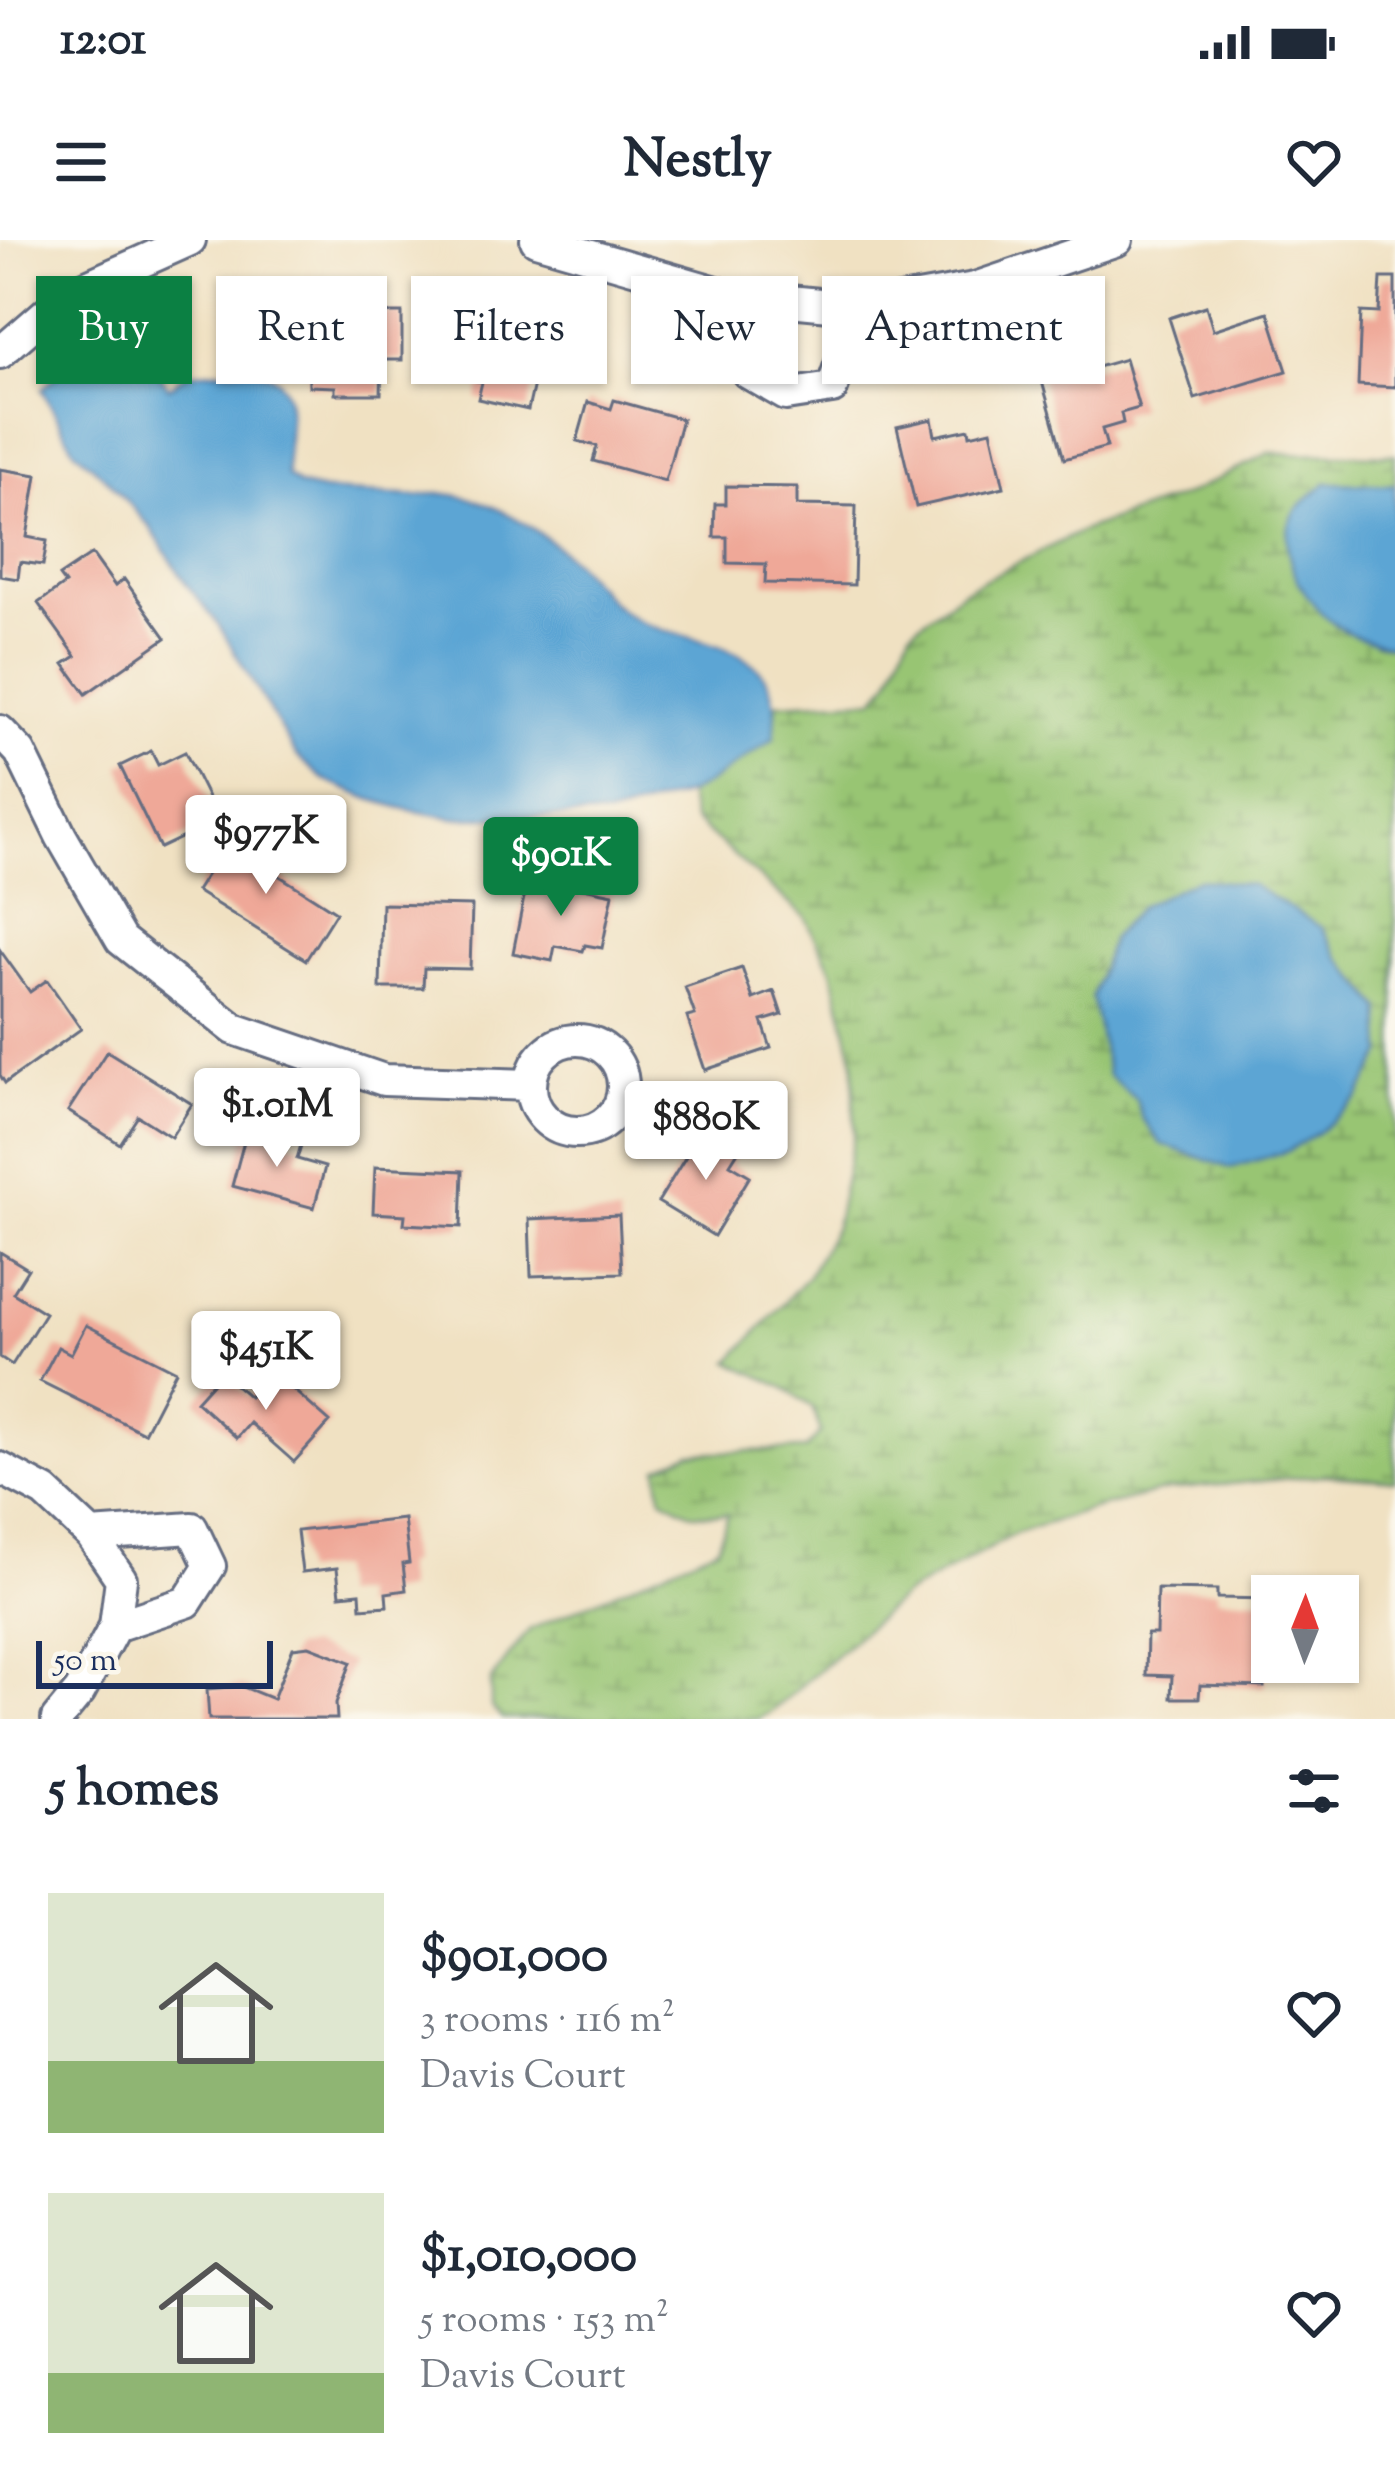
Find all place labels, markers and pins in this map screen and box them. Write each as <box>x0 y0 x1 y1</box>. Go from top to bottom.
pin: $977K <box>182 795 350 897</box>
pin: $901K <box>477 817 645 919</box>
pin: $1.01M <box>179 1068 375 1170</box>
pin: $880K <box>622 1081 790 1183</box>
pin: $451K <box>182 1311 350 1413</box>

